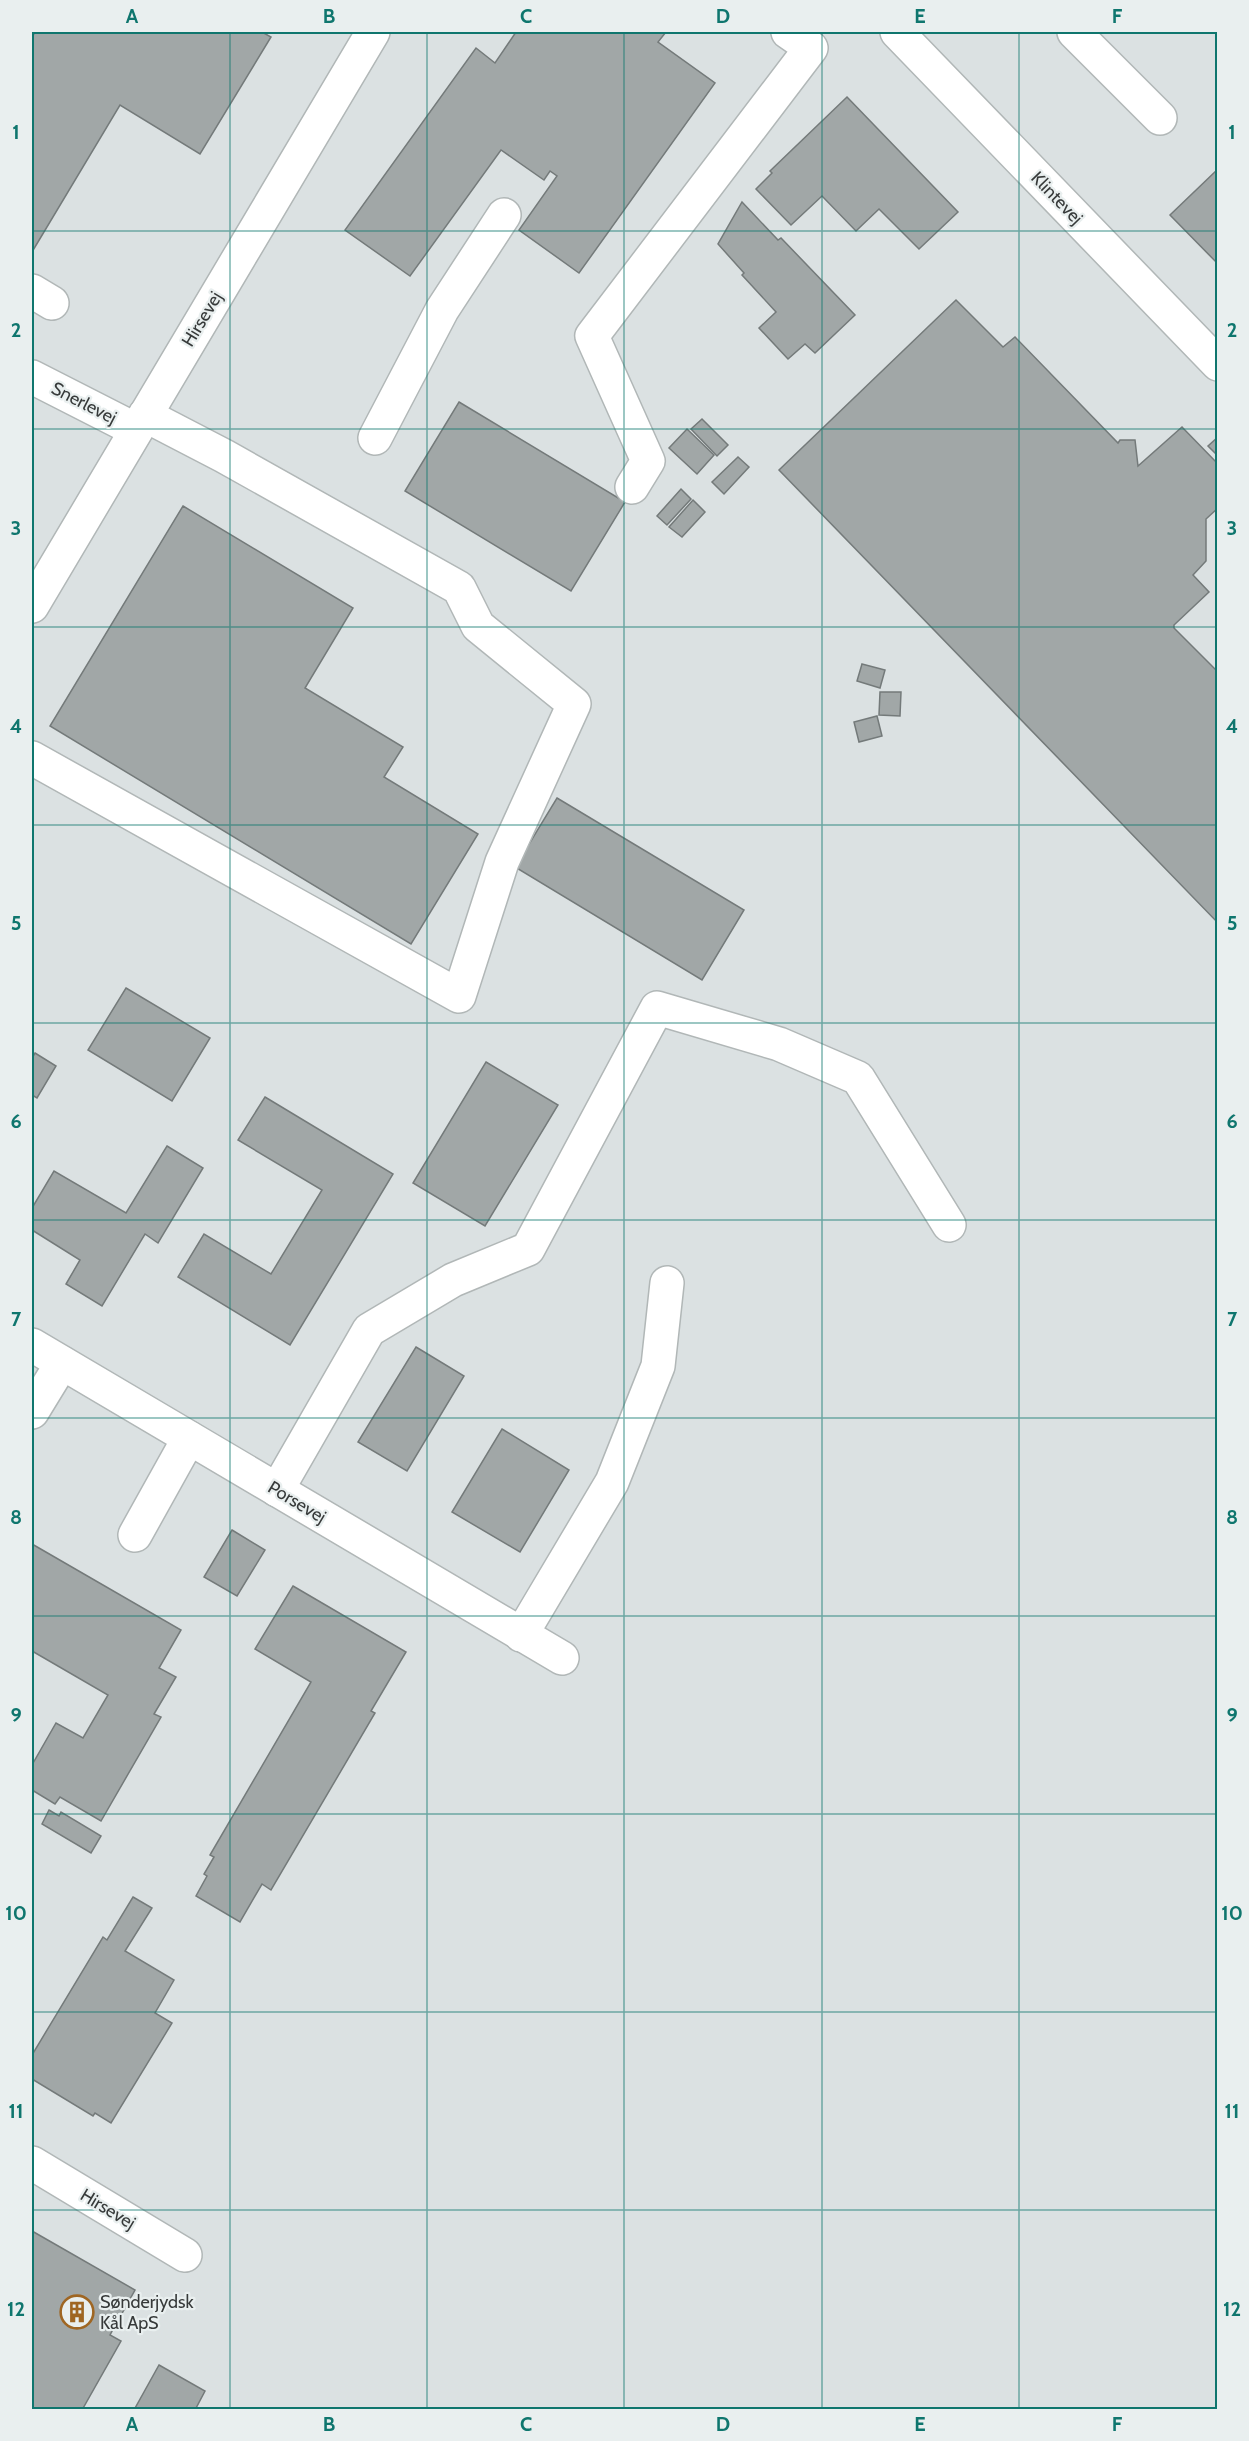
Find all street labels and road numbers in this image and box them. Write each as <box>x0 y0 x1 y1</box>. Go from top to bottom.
street label: Klintevej <box>1026 167 1088 229</box>
street label: Hirsevej <box>177 287 227 351</box>
street label: Snerlevej <box>48 377 120 429</box>
street label: Porsevej <box>264 1476 330 1528</box>
street label: Hirsevej <box>76 2184 140 2234</box>

